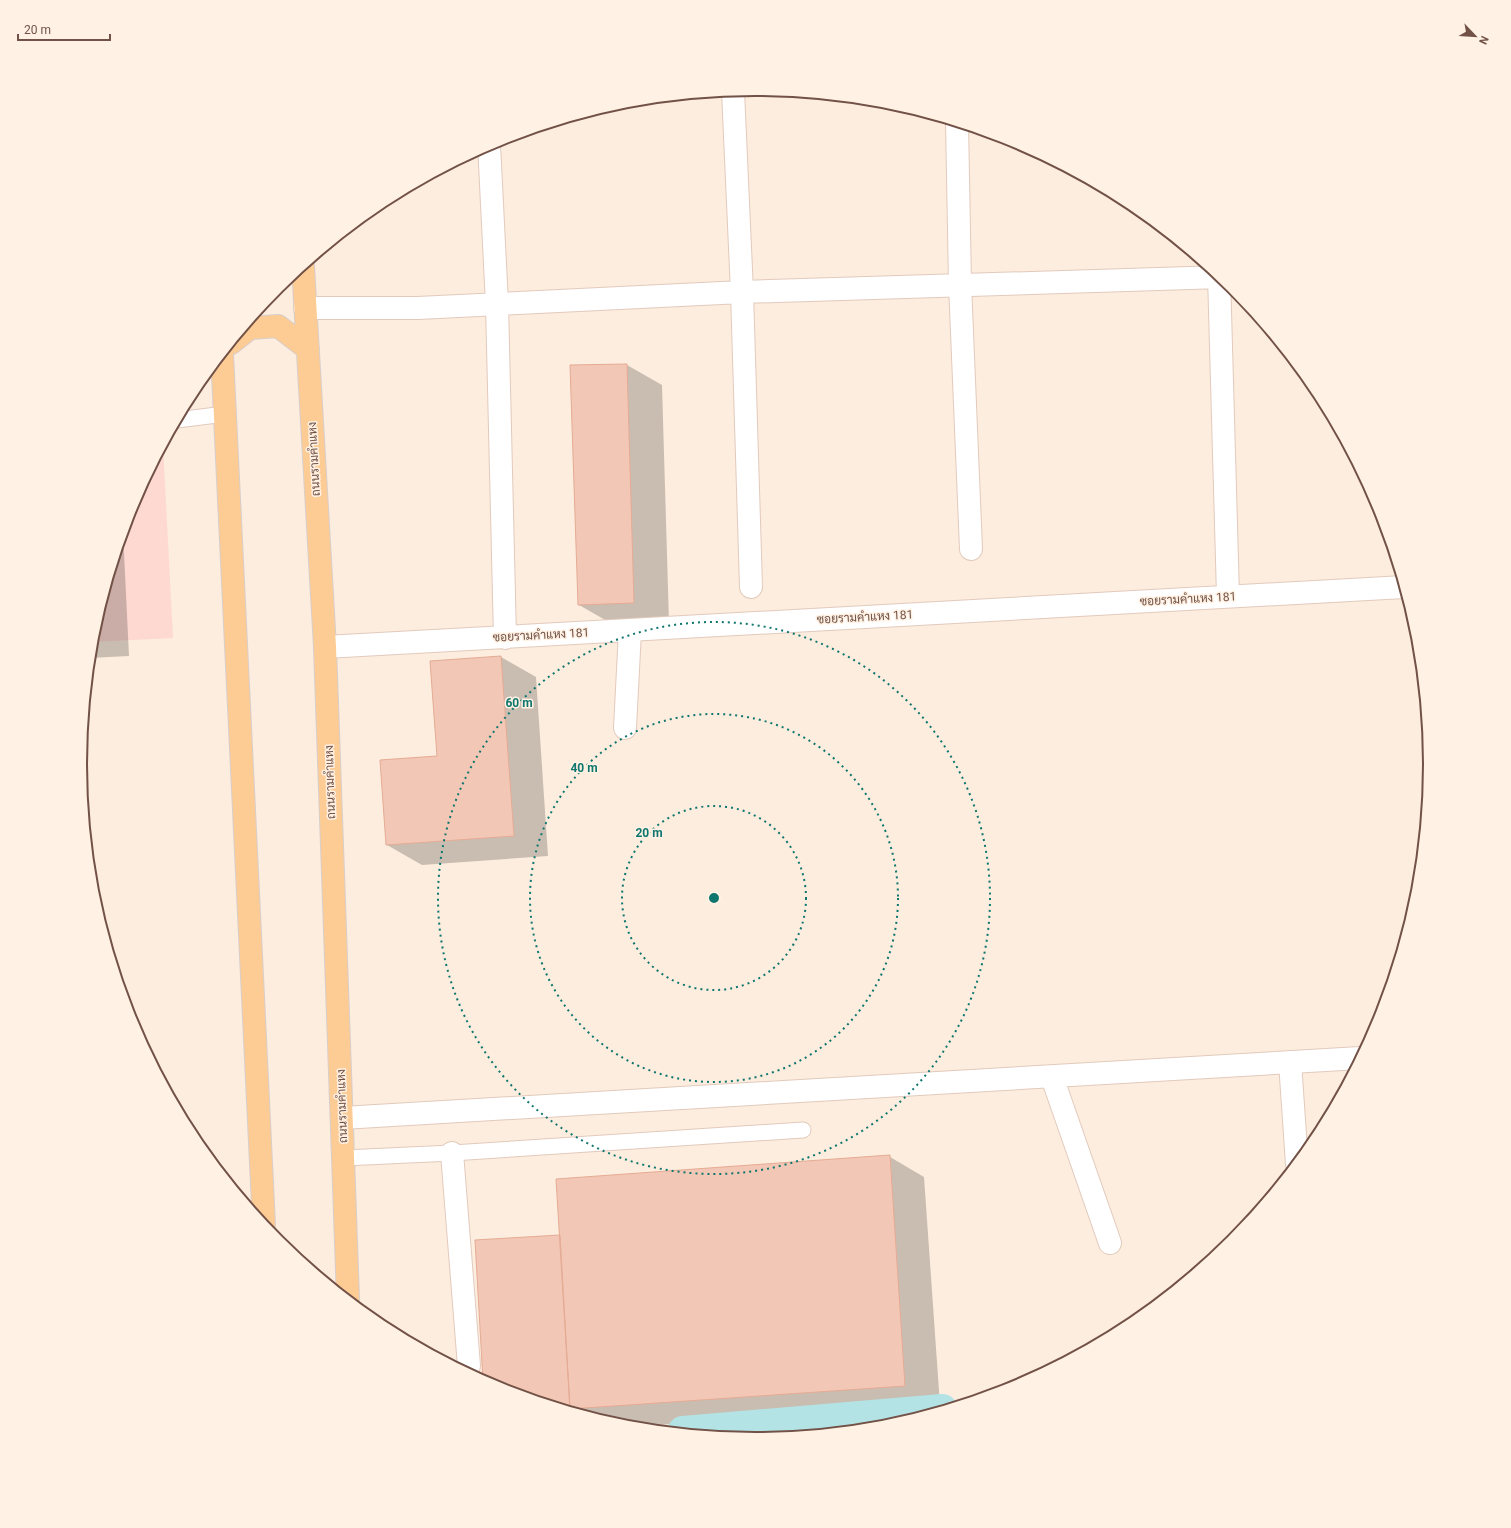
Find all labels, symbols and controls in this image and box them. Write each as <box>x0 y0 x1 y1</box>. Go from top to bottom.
scale bar <box>18 16 110 42</box>
north arrow <box>1455 16 1495 56</box>
text: 20 m <box>24 23 51 37</box>
text: N <box>1476 34 1491 46</box>
street label: ถนนรามคำแหง <box>305 422 323 496</box>
street label: ซอยรามคำแหง 181 <box>1139 589 1237 609</box>
street label: ซอยรามคำแหง 181 <box>816 607 914 627</box>
street label: ซอยรามคำแหง 181 <box>492 625 590 645</box>
text: 60 m <box>505 696 533 710</box>
street label: ถนนรามคำแหง <box>322 745 338 819</box>
text: 40 m <box>570 761 598 775</box>
text: 20 m <box>635 826 663 840</box>
centre of rings <box>707 891 721 905</box>
street label: ถนนรามคำแหง <box>334 1069 350 1143</box>

